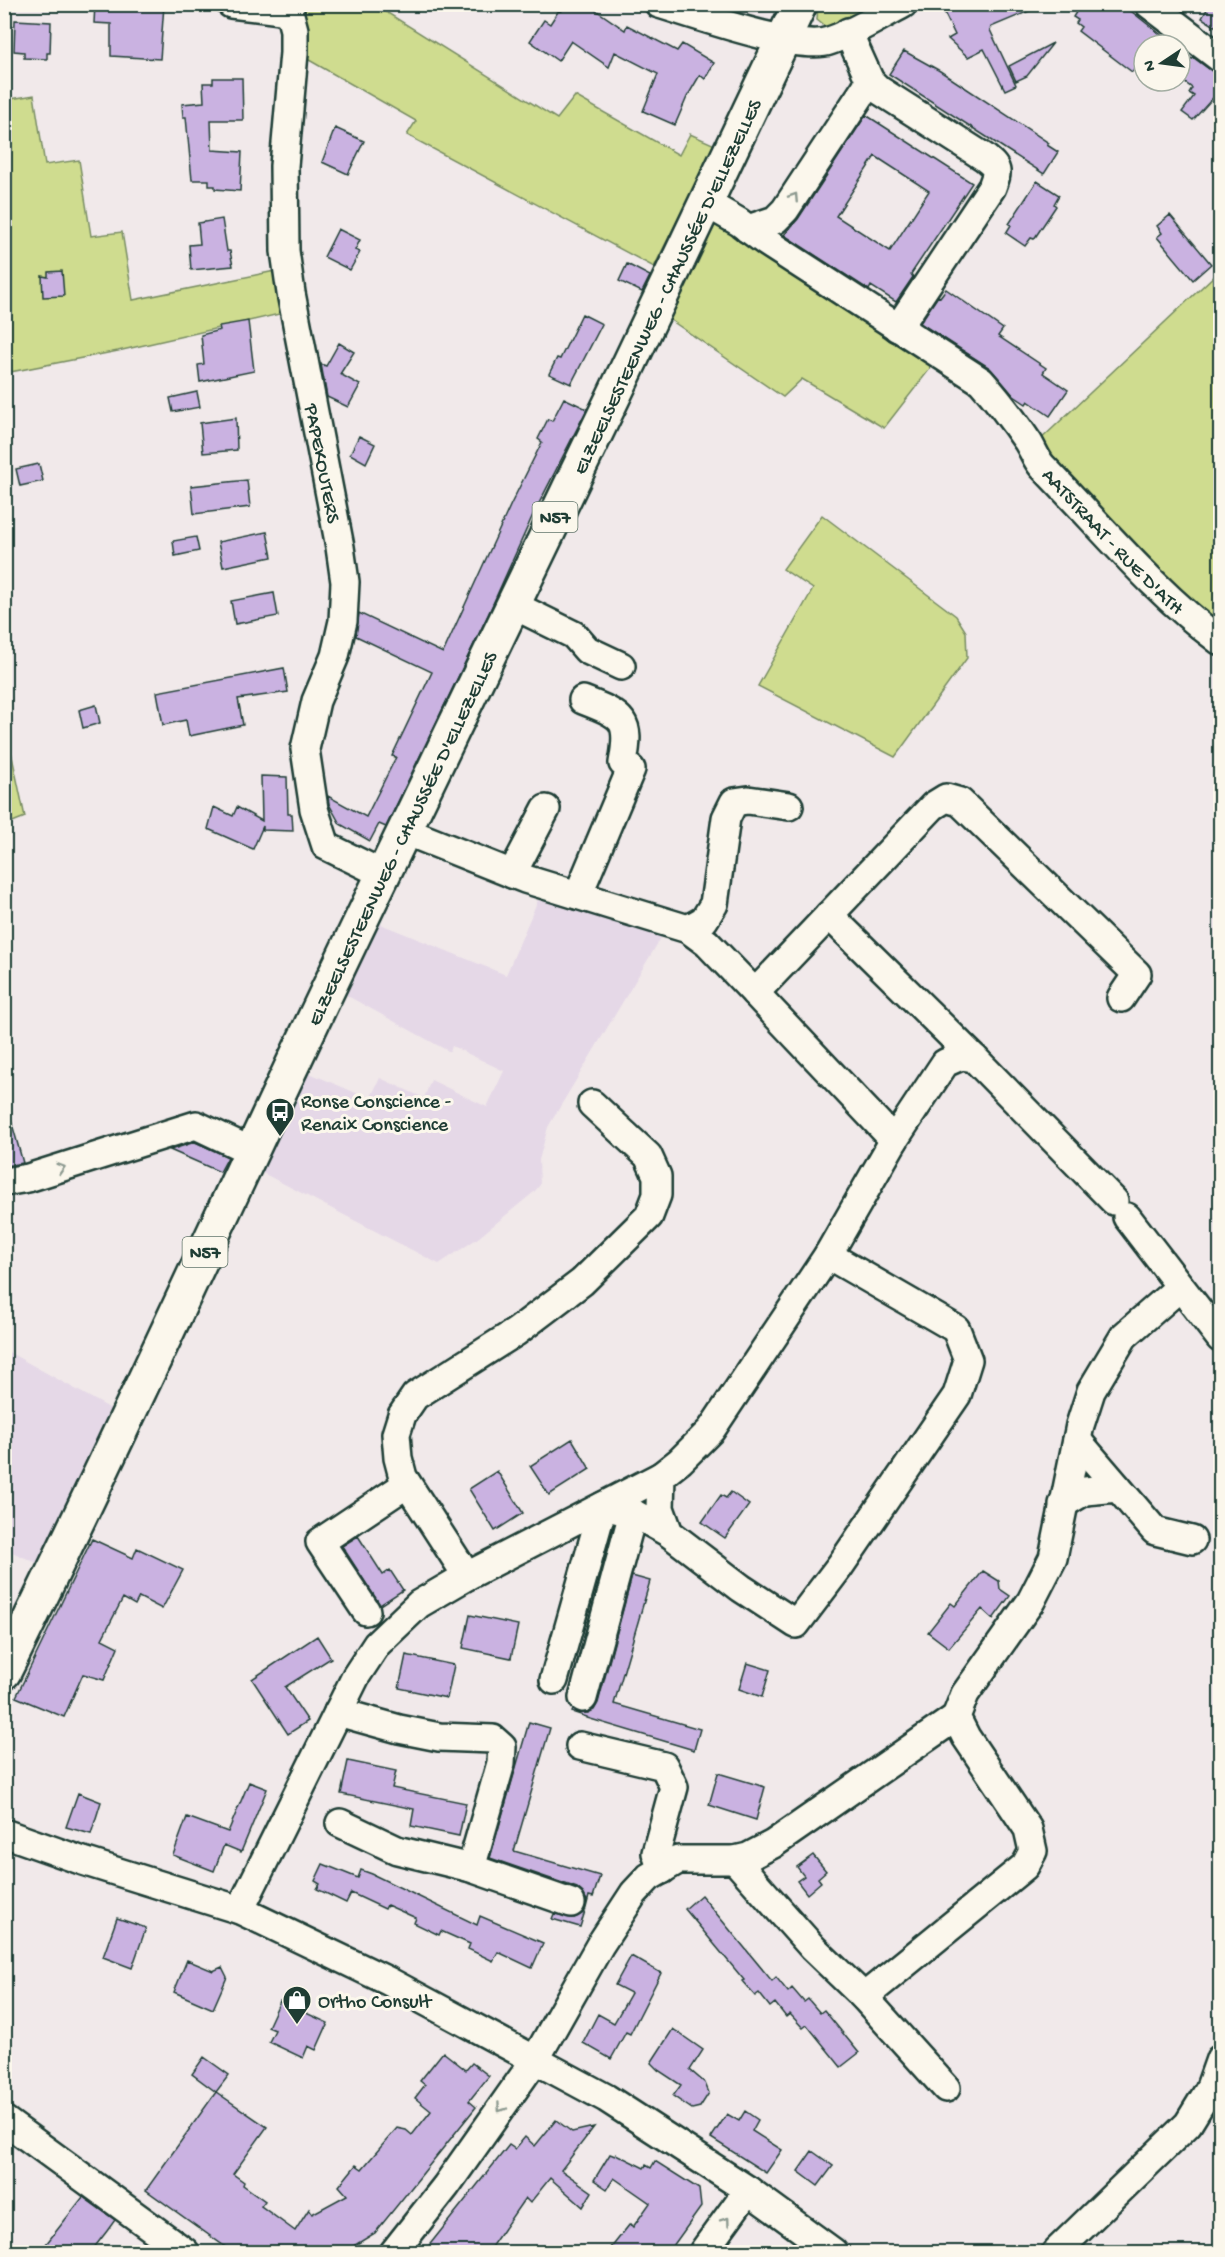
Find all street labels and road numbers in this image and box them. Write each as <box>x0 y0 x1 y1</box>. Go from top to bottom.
street label: ELZEELSESTEENWEG - CHAUSSÉE D'ELLEZELLES <box>570 95 769 479</box>
street label: PAPEKOUTERS <box>297 401 343 526</box>
street label: AATSTRAAT - RUE D'ATH <box>1036 465 1188 621</box>
road number: N57 <box>532 502 578 532</box>
street label: ELZEELSESTEENWEG - CHAUSSÉE D'ELLEZELLES <box>304 648 505 1030</box>
road number: N57 <box>182 1237 228 1267</box>

